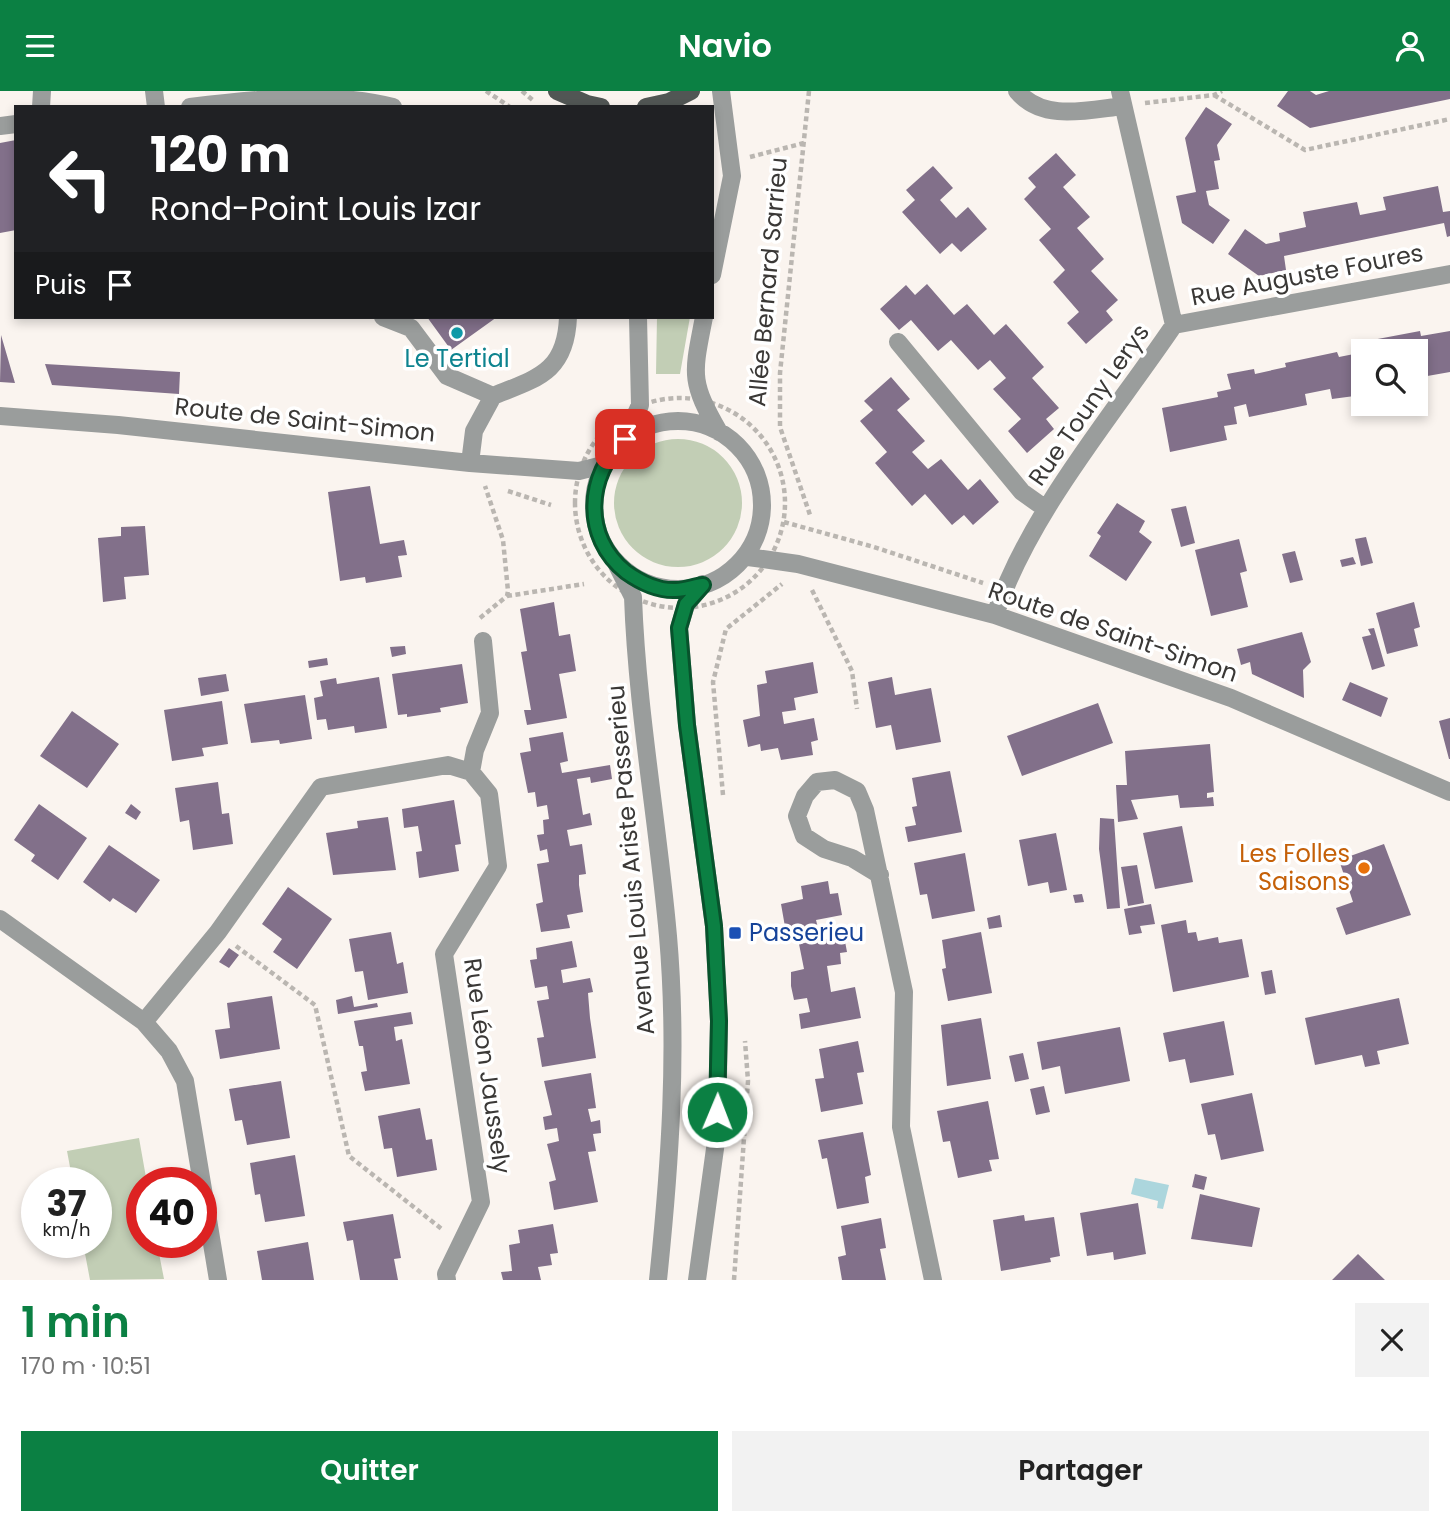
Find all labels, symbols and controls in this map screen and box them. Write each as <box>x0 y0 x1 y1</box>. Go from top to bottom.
text: Navio <box>678 23 772 68</box>
icon: menu <box>21 27 59 65</box>
icon: person <box>1391 27 1429 65</box>
text: 120 m <box>150 121 291 189</box>
icon: left <box>35 133 126 224</box>
street label: Allée Bernard Sarrieu <box>740 156 795 408</box>
text: Rond-Point Louis Izar <box>150 186 481 231</box>
street label: Rue Auguste Foures <box>1188 236 1426 313</box>
icon: arrive <box>101 266 139 304</box>
text: Puis <box>35 267 87 303</box>
street label: Rue Touny Lerys <box>1020 317 1157 492</box>
marker: Le Tertial <box>449 325 465 341</box>
map controls <box>1351 339 1428 416</box>
button: search <box>1351 339 1428 416</box>
place label: Le Tertial <box>404 342 510 375</box>
street label: Route de Saint-Simon <box>173 389 437 450</box>
pin <box>595 409 655 469</box>
icon: arrive <box>606 420 644 458</box>
street label: Route de Saint-Simon <box>984 573 1242 690</box>
street label: Avenue Louis Ariste Passerieu <box>599 684 662 1036</box>
place label: Les Folles Saisons <box>1239 837 1350 898</box>
marker: Les Folles Saisons <box>1356 860 1372 876</box>
place label: Passerieu <box>749 916 864 949</box>
marker: Passerieu <box>727 925 743 941</box>
street label: Rue Léon Jaussely <box>456 956 519 1176</box>
position arrow <box>680 1075 754 1149</box>
speed limit sign: 40 <box>126 1167 217 1258</box>
text: 37 <box>47 1179 86 1228</box>
text: km/h <box>43 1217 90 1242</box>
text: 1 min <box>21 1293 130 1352</box>
button: close <box>1355 1303 1429 1377</box>
text: 170 m · 10:51 <box>21 1350 151 1382</box>
button: Quitter <box>21 1431 718 1511</box>
button: Partager <box>732 1431 1429 1511</box>

